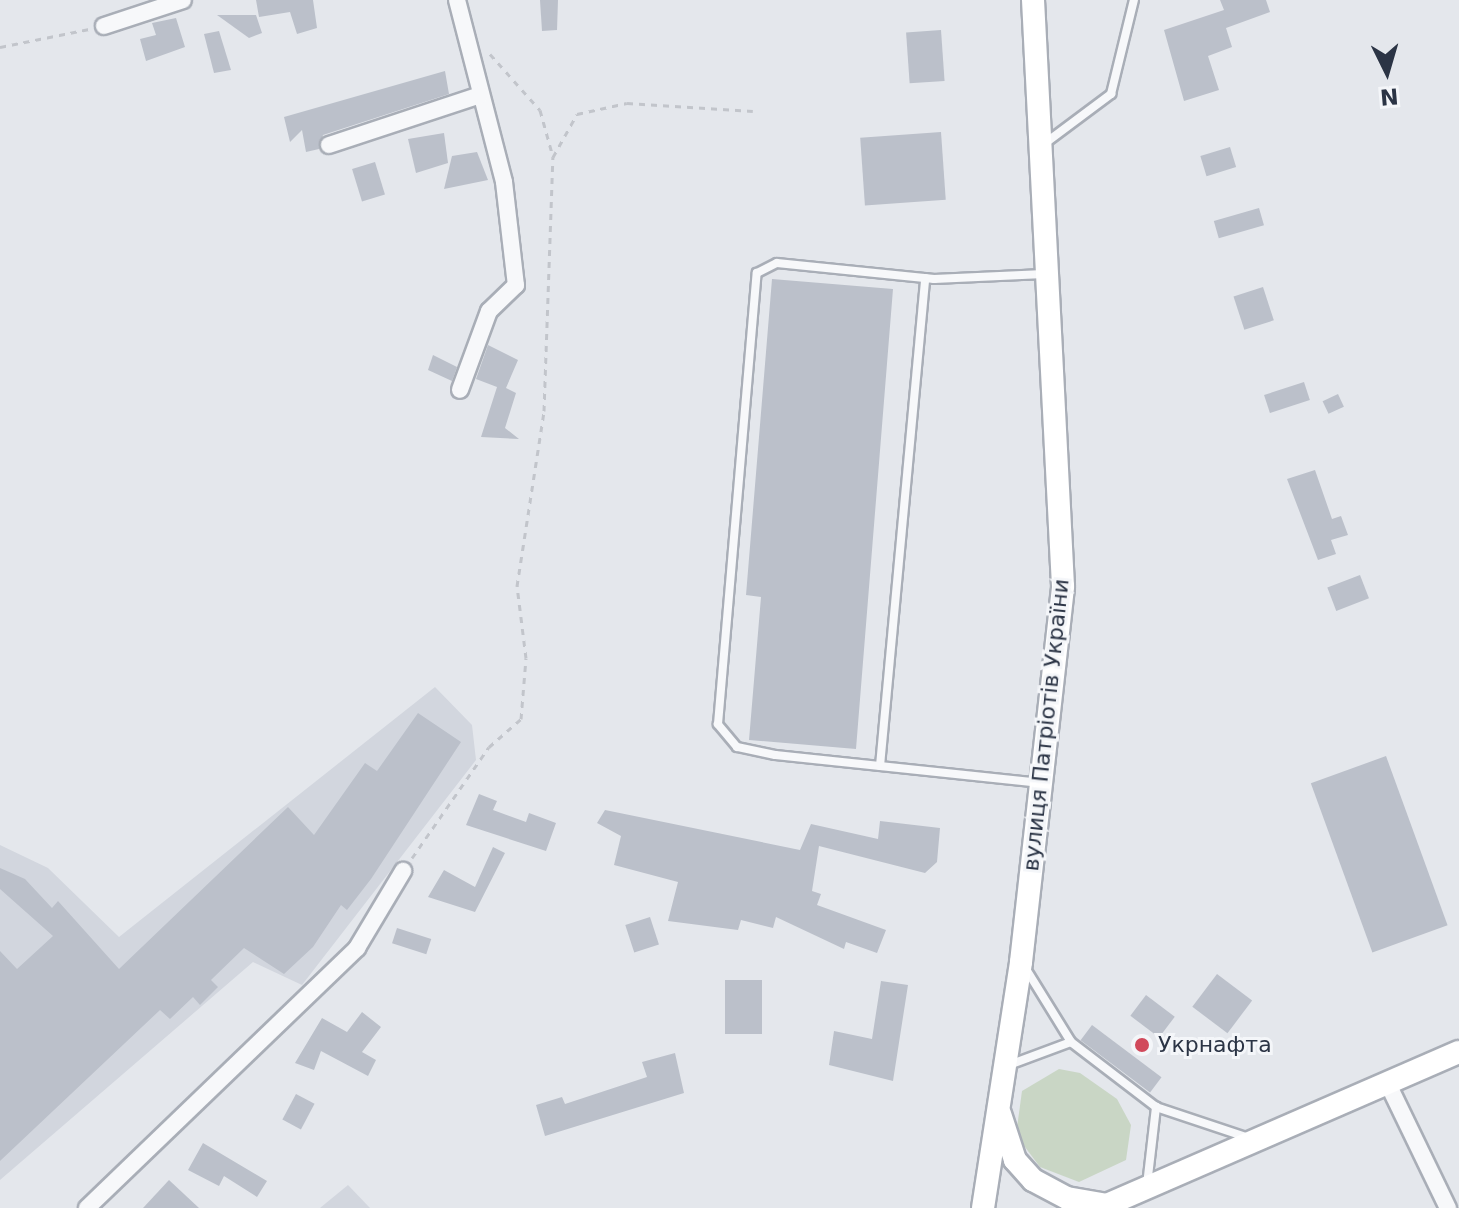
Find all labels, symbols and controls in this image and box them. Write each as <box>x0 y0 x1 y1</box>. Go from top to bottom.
north arrow <box>1347 32 1427 112</box>
text: N <box>1379 83 1399 110</box>
street label: вулиця Патріотів України <box>1018 578 1074 872</box>
place label: Укрнафта <box>1158 1032 1272 1058</box>
marker: Укрнафта <box>1133 1036 1151 1054</box>

